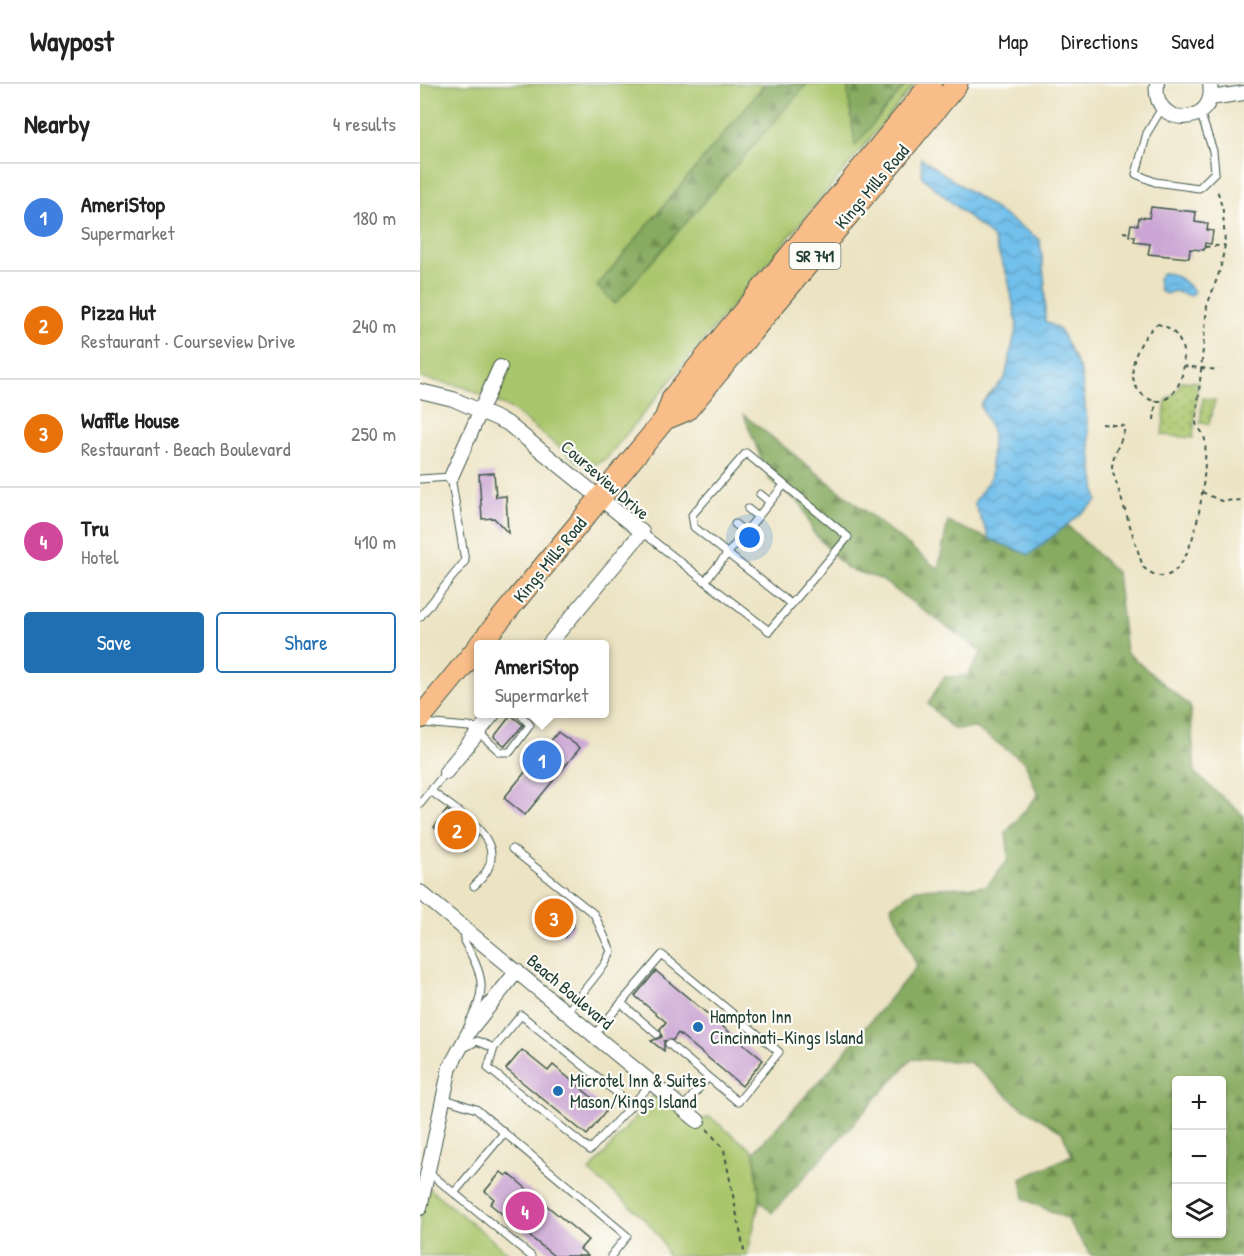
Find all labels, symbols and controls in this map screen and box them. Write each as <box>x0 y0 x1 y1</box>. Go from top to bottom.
text: Waypost <box>30 22 114 60</box>
text: Map <box>998 27 1028 56</box>
text: Directions <box>1061 27 1138 56</box>
text: Saved <box>1171 27 1214 56</box>
text: Nearby <box>24 106 90 141</box>
text: 4 results <box>333 110 396 137</box>
street label: Kings Mills Road <box>829 139 915 234</box>
text: AmeriStop <box>81 189 165 219</box>
text: 1 <box>40 204 47 231</box>
text: 180 m <box>353 204 396 231</box>
text: Supermarket <box>81 219 175 246</box>
road number: SR 741 <box>790 243 840 269</box>
text: Pizza Hut <box>81 297 156 327</box>
text: 2 <box>39 312 48 339</box>
text: 240 m <box>352 312 396 339</box>
text: Restaurant · Courseview Drive <box>81 327 295 354</box>
text: Waffle House <box>81 405 180 435</box>
text: 3 <box>39 420 48 447</box>
text: 250 m <box>351 420 396 447</box>
street label: Courseview Drive <box>556 434 655 525</box>
text: Restaurant · Beach Boulevard <box>81 435 291 462</box>
street label: Kings Mills Road <box>507 512 592 608</box>
text: Tru <box>81 513 109 543</box>
your location <box>735 523 764 552</box>
text: 4 <box>40 528 47 555</box>
text: 410 m <box>354 528 396 555</box>
text: Hotel <box>81 543 119 570</box>
button: Save <box>24 612 204 673</box>
button: Share <box>216 612 396 673</box>
popup <box>474 640 609 718</box>
text: AmeriStop <box>495 651 578 681</box>
text: Supermarket <box>495 681 588 708</box>
pin: 1 <box>522 738 562 782</box>
pin: 2 <box>438 808 477 852</box>
pin: 3 <box>534 896 574 940</box>
street label: Beach Boulevard <box>522 948 619 1035</box>
place label: Hampton Inn Cincinnati–Kings Island <box>710 1004 863 1050</box>
marker: Hampton Inn Cincinnati–Kings Island <box>691 1020 705 1034</box>
place label: Microtel Inn & Suites Mason/Kings Island <box>570 1068 706 1114</box>
map controls <box>1172 1076 1226 1238</box>
button: + <box>1172 1076 1226 1130</box>
marker: Microtel Inn & Suites Mason/Kings Island <box>551 1084 565 1098</box>
button: − <box>1172 1130 1226 1184</box>
button: layers <box>1172 1184 1226 1238</box>
pin: 4 <box>506 1188 544 1234</box>

